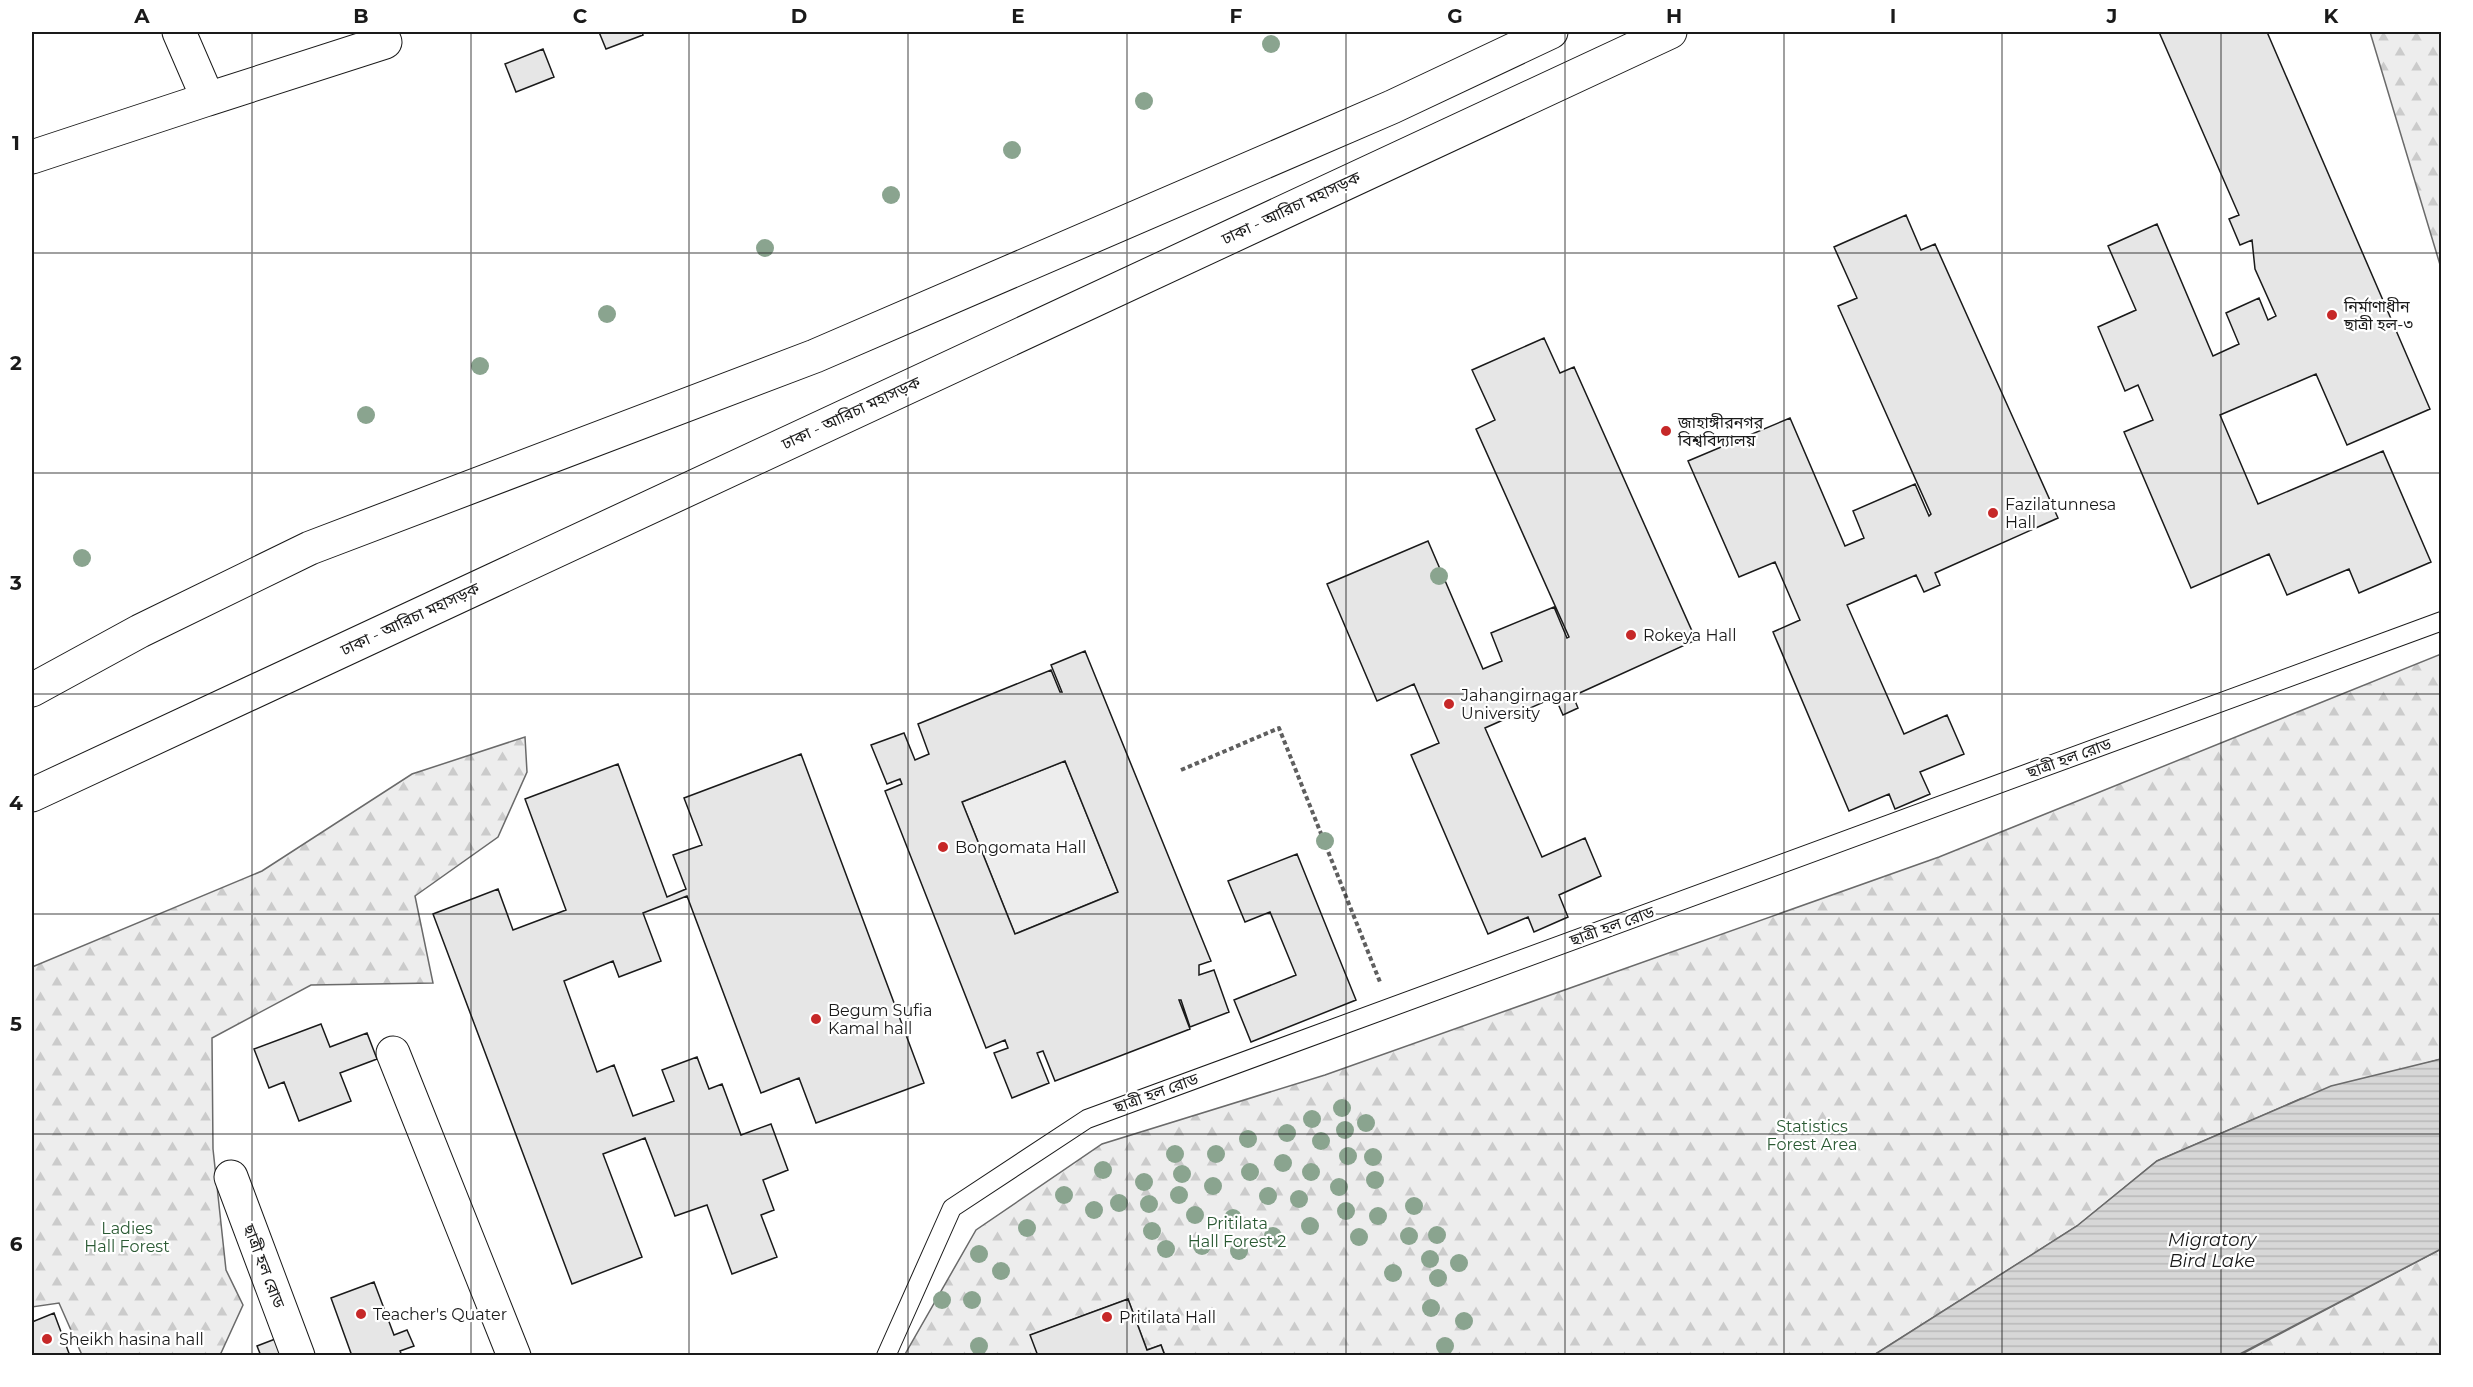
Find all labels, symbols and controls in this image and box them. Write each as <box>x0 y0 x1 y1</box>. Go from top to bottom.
text: A <box>133 4 150 28</box>
text: B <box>353 4 369 28</box>
text: C <box>573 4 588 28</box>
text: D <box>791 4 807 28</box>
text: E <box>1011 4 1025 28</box>
text: F <box>1230 4 1243 28</box>
text: G <box>1447 4 1463 28</box>
text: H <box>1666 4 1682 28</box>
text: I <box>1890 4 1896 28</box>
text: J <box>2106 4 2117 28</box>
text: K <box>2324 4 2340 28</box>
text: 1 <box>12 131 20 155</box>
street label: ঢাকা - আরিচা মহাসড়ক <box>1218 167 1364 249</box>
place label: নির্মাণাধীন ছাত্রী হল-৩ <box>2343 297 2413 334</box>
marker: নির্মাণাধীন ছাত্রী হল-৩ <box>2325 308 2339 322</box>
text: 2 <box>10 351 22 375</box>
street label: ঢাকা - আরিচা মহাসড়ক <box>778 372 924 454</box>
place label: জাহাঙ্গীরনগর বিশ্ববিদ্যালয় <box>1677 413 1764 450</box>
marker: জাহাঙ্গীরনগর বিশ্ববিদ্যালয় <box>1659 424 1673 438</box>
place label: Fazilatunnesa Hall <box>2005 495 2116 532</box>
marker: Fazilatunnesa Hall <box>1986 506 2000 520</box>
text: 3 <box>9 571 22 595</box>
street label: ঢাকা - আরিচা মহাসড়ক <box>337 578 483 660</box>
place label: Rokeya Hall <box>1643 626 1736 645</box>
marker: Rokeya Hall <box>1624 628 1638 642</box>
place label: Jahangirnagar University <box>1460 686 1578 723</box>
marker: Jahangirnagar University <box>1442 697 1456 711</box>
street label: ছাত্রী হল রোড <box>2023 734 2114 782</box>
text: 4 <box>9 791 23 815</box>
place label: Bongomata Hall <box>955 838 1086 857</box>
marker: Bongomata Hall <box>936 840 950 854</box>
street label: ছাত্রী হল রোড <box>1566 902 1657 950</box>
place label: Begum Sufia Kamal hall <box>828 1001 932 1038</box>
text: 5 <box>10 1012 22 1036</box>
marker: Begum Sufia Kamal hall <box>809 1012 823 1026</box>
street label: ছাত্রী হল রোড <box>1110 1069 1201 1117</box>
park label: Statistics Forest Area <box>1767 1117 1857 1154</box>
park label: Pritilata Hall Forest 2 <box>1188 1214 1286 1251</box>
park label: Ladies Hall Forest <box>84 1219 170 1256</box>
street label: ছাত্রী হল রোড <box>239 1220 289 1311</box>
water label: Migratory Bird Lake <box>2168 1229 2258 1272</box>
text: 6 <box>10 1232 23 1256</box>
place label: Teacher's Quater <box>373 1305 507 1324</box>
marker: Teacher's Quater <box>354 1307 368 1321</box>
place label: Pritilata Hall <box>1119 1308 1216 1327</box>
marker: Pritilata Hall <box>1100 1310 1114 1324</box>
place label: Sheikh hasina hall <box>59 1330 204 1349</box>
marker: Sheikh hasina hall <box>40 1332 54 1346</box>

